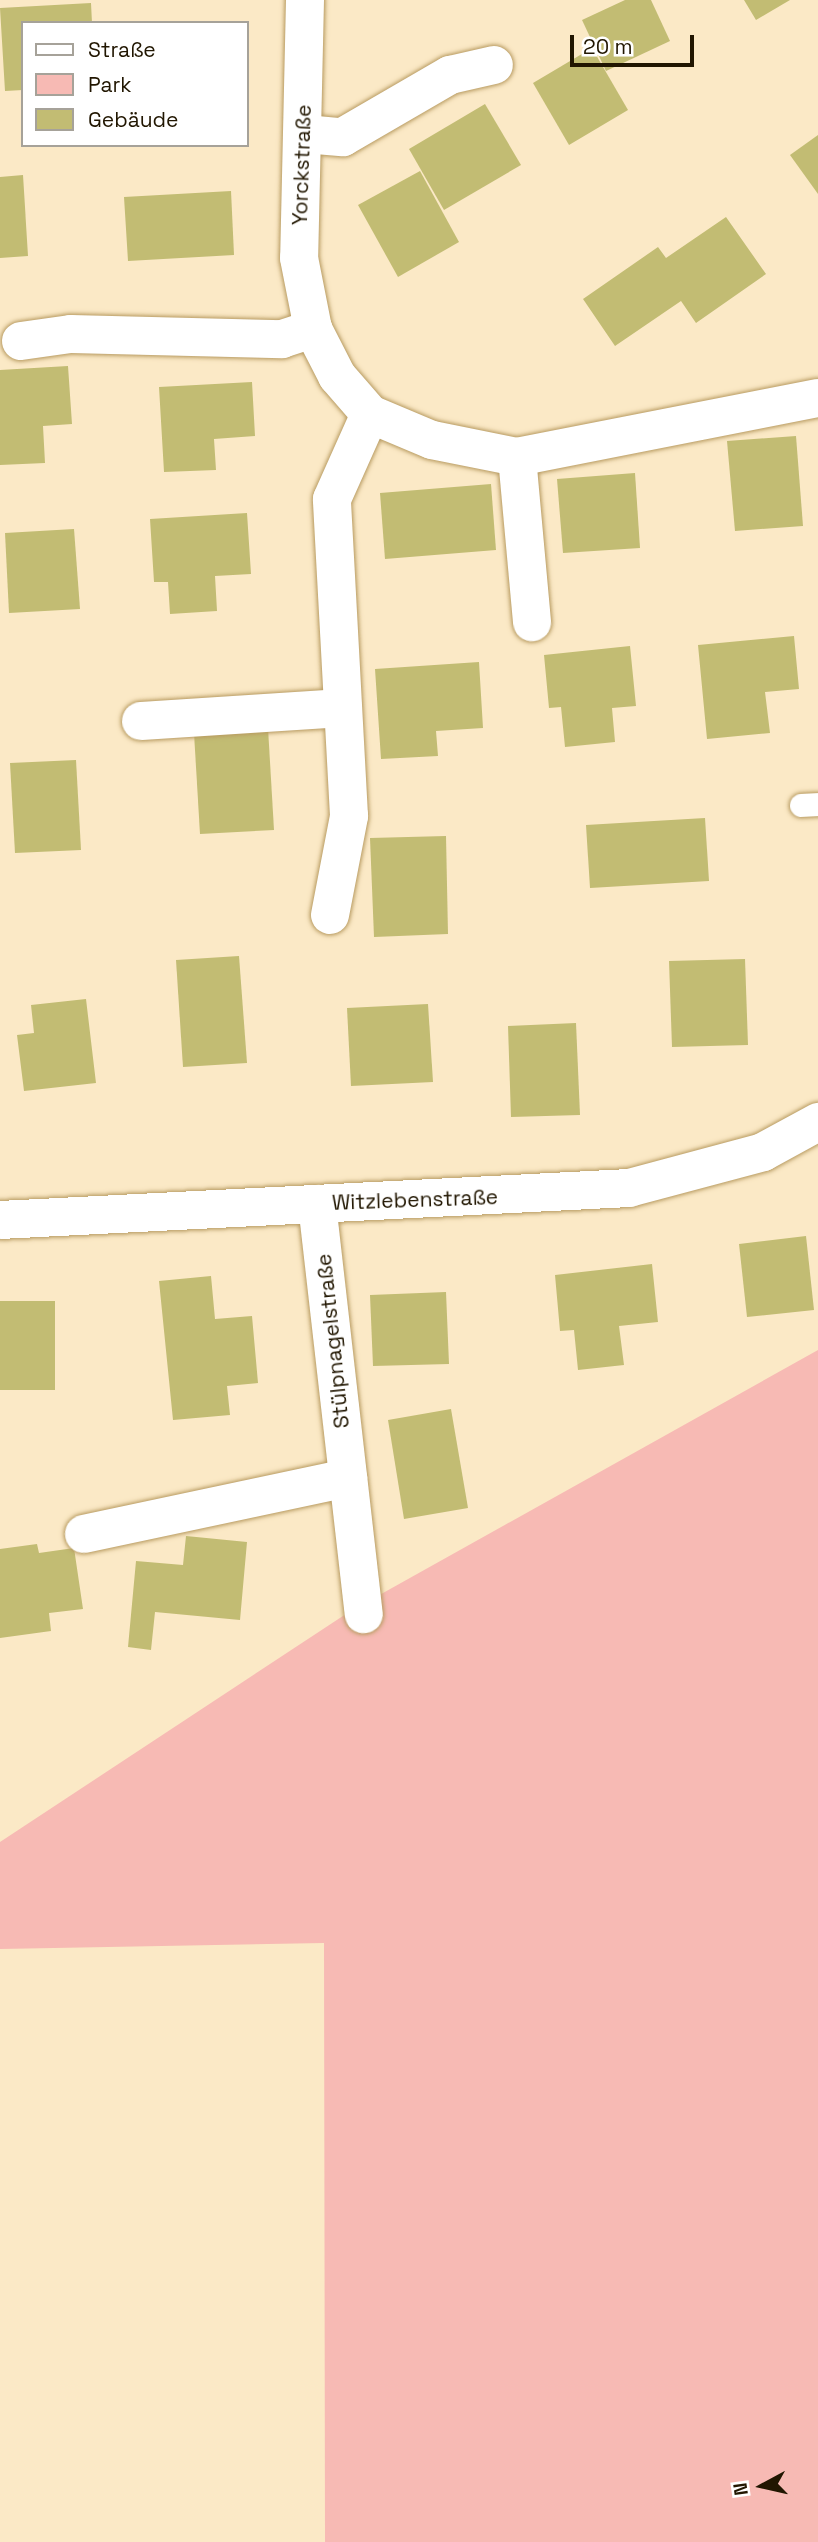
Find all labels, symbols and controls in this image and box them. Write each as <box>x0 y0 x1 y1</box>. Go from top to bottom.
legend <box>21 21 248 147</box>
scale bar <box>573 21 697 65</box>
text: 20 m <box>583 33 633 60</box>
text: Straße <box>88 36 156 63</box>
text: Park <box>88 71 132 98</box>
street label: Yorckstraße <box>287 104 317 226</box>
text: Gebäude <box>88 106 178 133</box>
street label: Witzlebenstraße <box>331 1185 499 1215</box>
street label: Stülpnagelstraße <box>311 1252 355 1430</box>
north arrow <box>727 2451 797 2521</box>
text: N <box>727 2481 754 2497</box>

